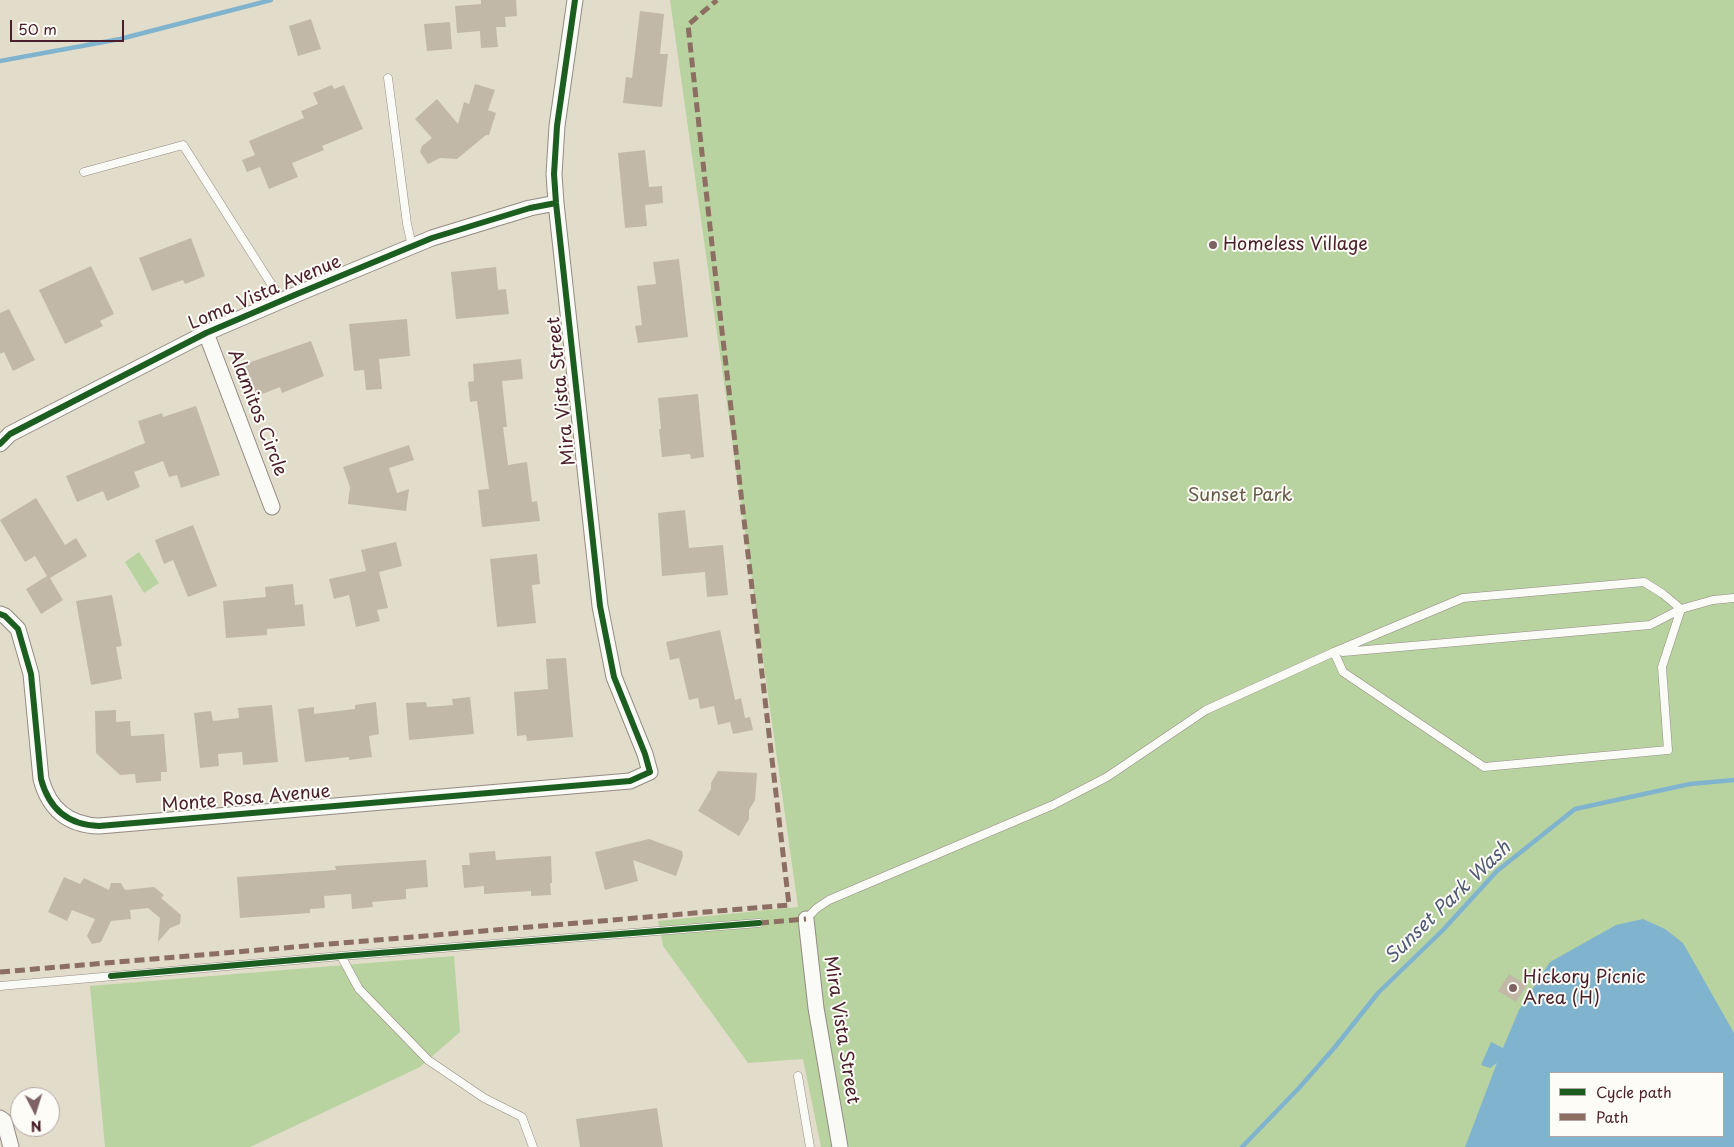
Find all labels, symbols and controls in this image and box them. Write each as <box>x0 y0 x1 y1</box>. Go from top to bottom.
scale bar <box>12 10 126 42</box>
text: 50 m <box>18 17 57 40</box>
place label: Homeless Village <box>1223 234 1368 256</box>
marker: Homeless Village <box>1207 239 1219 251</box>
street label: Loma Vista Avenue <box>185 251 345 335</box>
street label: Mira Vista Street <box>543 315 581 467</box>
street label: Alamitos Circle <box>223 346 291 480</box>
park label: Sunset Park <box>1188 485 1292 507</box>
street label: Monte Rosa Avenue <box>161 781 331 817</box>
water label: Sunset Park Wash <box>1380 837 1516 969</box>
street label: Mira Vista Street <box>819 954 863 1106</box>
place label: Hickory Picnic Area (H) <box>1523 967 1646 1010</box>
marker: Hickory Picnic Area (H) <box>1507 982 1519 994</box>
legend <box>1549 1072 1724 1137</box>
text: Cycle path <box>1596 1080 1672 1103</box>
north arrow <box>10 1087 60 1137</box>
text: Path <box>1596 1105 1628 1128</box>
text: N <box>30 1116 43 1137</box>

